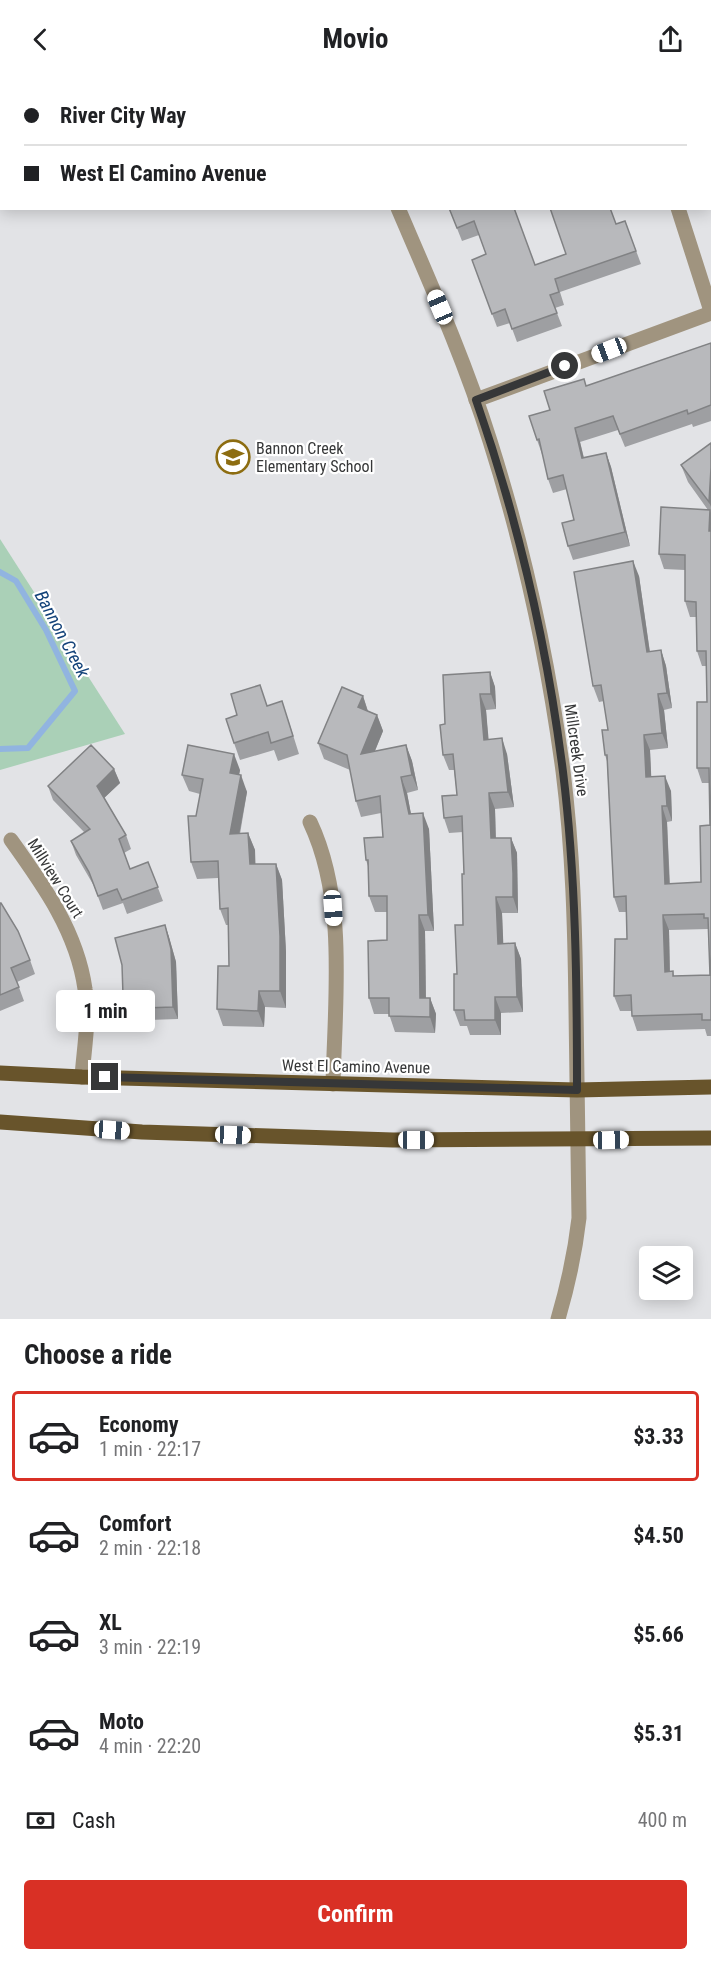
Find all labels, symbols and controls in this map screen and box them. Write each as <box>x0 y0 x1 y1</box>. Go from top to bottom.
icon: back <box>24 23 57 56</box>
text: Movio <box>322 23 389 55</box>
icon: share <box>654 23 687 56</box>
text: River City Way <box>60 103 186 128</box>
text: West El Camino Avenue <box>60 161 267 186</box>
car <box>425 287 455 327</box>
car <box>589 335 629 365</box>
route start <box>551 352 578 379</box>
school or university icon: Bannon Creek Elementary School <box>215 439 251 475</box>
place label: Bannon Creek Elementary School <box>256 439 373 476</box>
water label: Bannon Creek <box>31 587 95 682</box>
street label: Millcreek Drive <box>561 703 592 797</box>
street label: Millview Court <box>24 835 88 922</box>
car <box>323 889 343 927</box>
callout: 1 min <box>56 990 154 1032</box>
text: 1 min <box>83 999 128 1023</box>
street label: West El Camino Avenue <box>282 1056 430 1077</box>
route end <box>91 1063 118 1090</box>
car <box>93 1120 131 1140</box>
car <box>215 1125 251 1145</box>
car <box>398 1131 434 1149</box>
car <box>593 1131 629 1149</box>
map controls <box>639 1246 693 1300</box>
button: layers <box>639 1246 693 1300</box>
text: Choose a ride <box>24 1339 172 1371</box>
icon: car <box>27 1409 81 1463</box>
text: Economy <box>99 1412 179 1437</box>
text: $3.33 <box>633 1424 684 1449</box>
text: 1 min · 22:17 <box>99 1437 201 1461</box>
icon: car <box>27 1508 81 1562</box>
text: Comfort <box>99 1511 172 1536</box>
text: $4.50 <box>633 1523 684 1548</box>
text: 2 min · 22:18 <box>99 1536 201 1560</box>
icon: car <box>27 1607 81 1661</box>
text: XL <box>99 1610 122 1635</box>
text: $5.66 <box>633 1622 684 1647</box>
text: 3 min · 22:19 <box>99 1635 201 1659</box>
icon: car <box>27 1706 81 1760</box>
text: Moto <box>99 1709 144 1734</box>
text: $5.31 <box>633 1721 684 1746</box>
text: 4 min · 22:20 <box>99 1734 201 1758</box>
icon: cash <box>24 1804 57 1837</box>
text: Cash <box>72 1808 116 1833</box>
text: 400 m <box>638 1808 687 1832</box>
button: Confirm <box>24 1880 687 1949</box>

